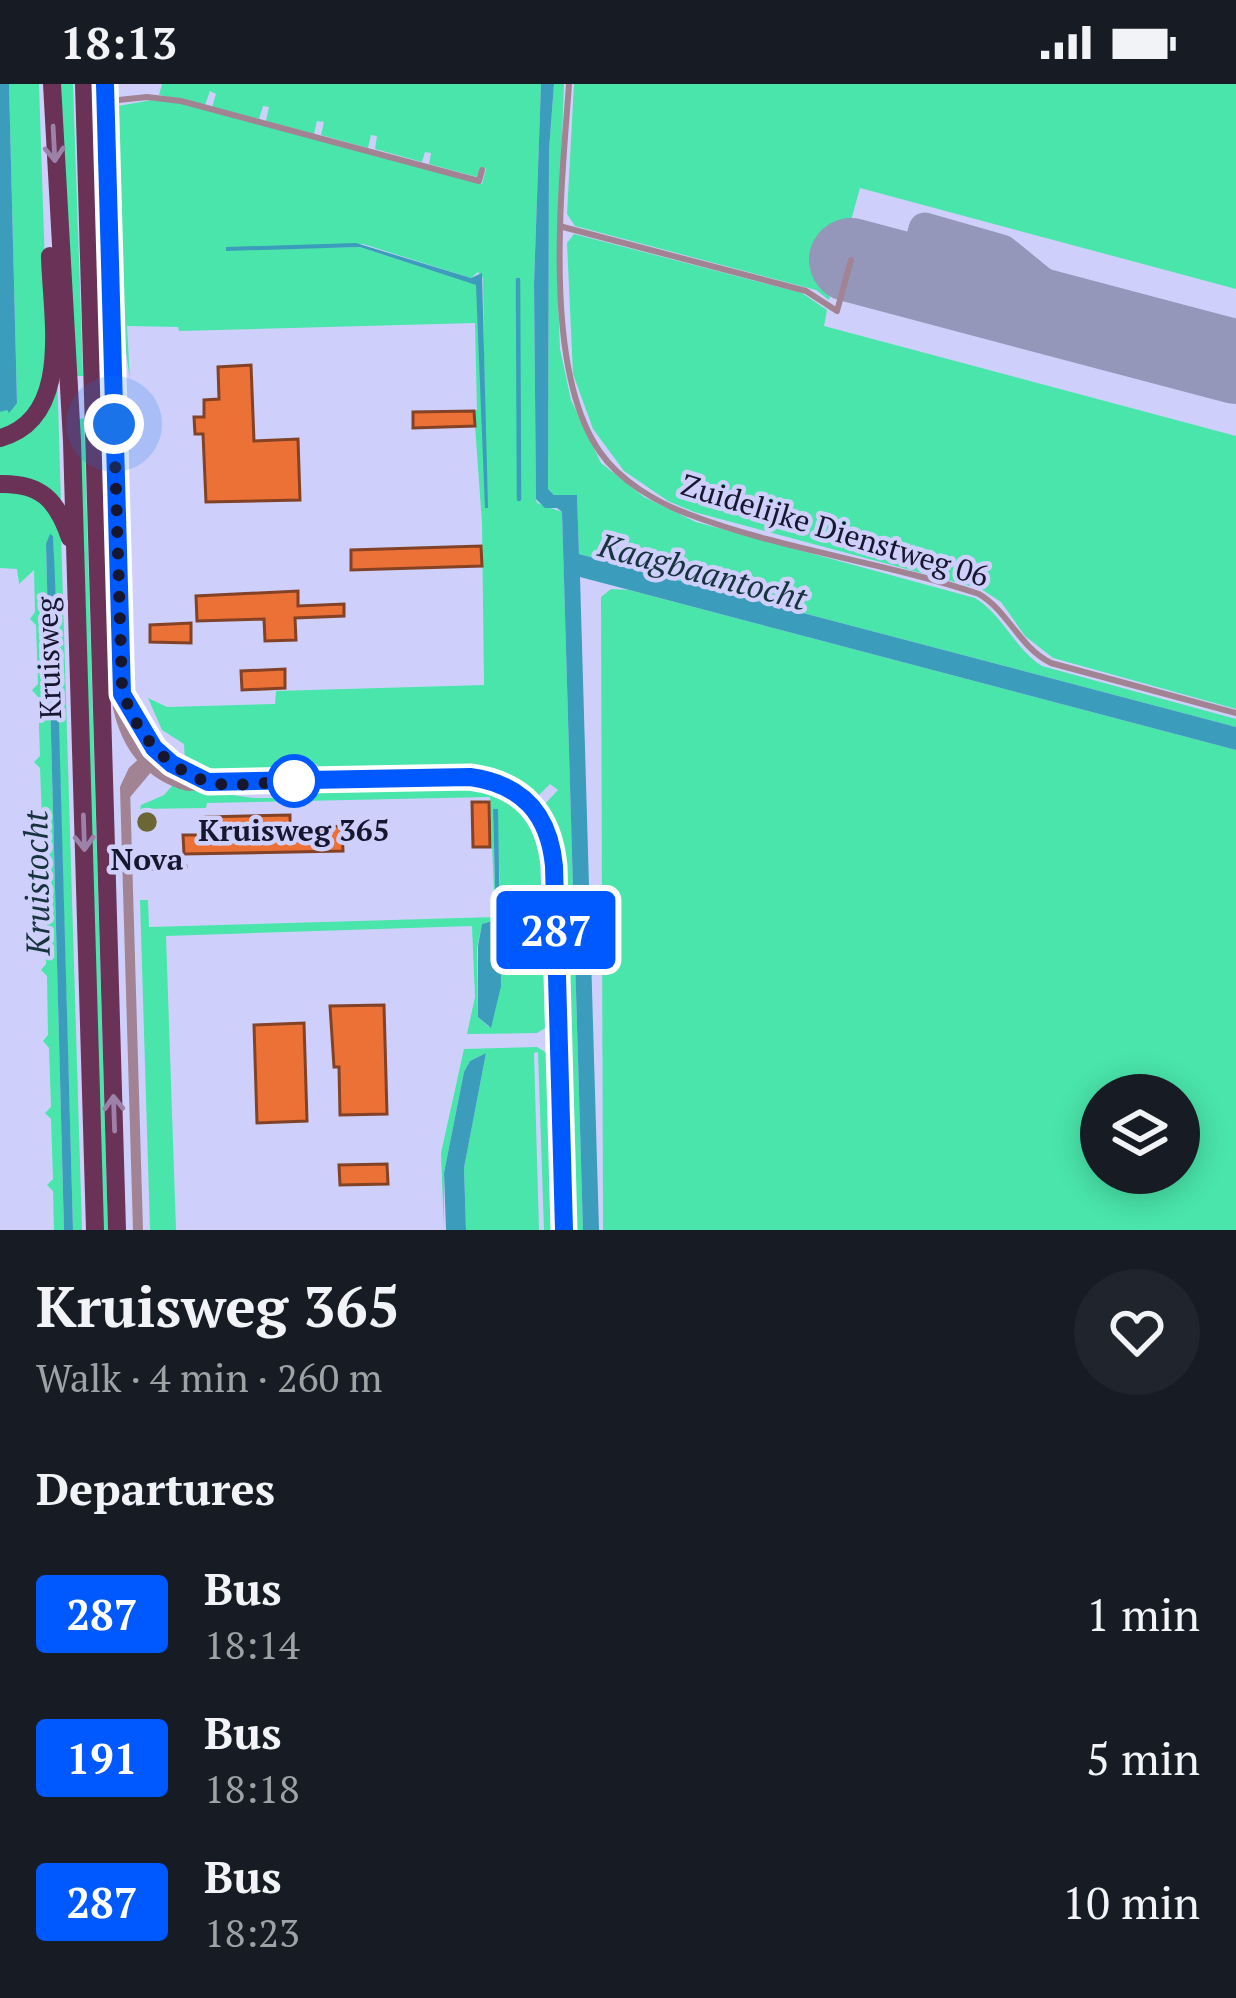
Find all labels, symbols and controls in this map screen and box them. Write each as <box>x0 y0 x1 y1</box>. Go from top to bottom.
text: 18:13 <box>60 12 177 72</box>
one-way arrow <box>43 124 66 163</box>
your location <box>84 394 144 454</box>
street label: Zuidelijke Dienstweg 06 <box>676 464 994 596</box>
water label: Kaagbaantocht <box>593 522 813 620</box>
street label: Kruisweg <box>26 595 70 720</box>
marker: Kruisweg 365 <box>269 756 319 806</box>
water label: Kruistocht <box>13 809 59 957</box>
marker: Nova <box>134 809 160 835</box>
place label: Kruisweg 365 <box>198 810 390 850</box>
one-way arrow <box>72 813 95 852</box>
place label: Nova <box>111 839 184 879</box>
line badge: 287 <box>487 891 625 969</box>
text: 287 <box>520 902 592 958</box>
map controls <box>1080 1074 1200 1194</box>
button: layers <box>1080 1074 1200 1194</box>
one-way arrow <box>102 1094 125 1133</box>
text: Kruisweg 365 <box>36 1268 400 1343</box>
button: heart <box>1074 1269 1200 1395</box>
text: Walk · 4 min · 260 m <box>36 1351 382 1403</box>
text: Departures <box>36 1458 275 1518</box>
text: Bus <box>204 1558 282 1618</box>
text: 1 min <box>1086 1584 1200 1644</box>
text: 287 <box>66 1586 138 1642</box>
text: 18:14 <box>204 1618 300 1670</box>
text: Bus <box>204 1702 282 1762</box>
text: 5 min <box>1086 1728 1200 1788</box>
text: 191 <box>66 1730 138 1786</box>
text: 18:18 <box>204 1762 300 1814</box>
text: Bus <box>204 1846 282 1906</box>
text: 10 min <box>1062 1872 1200 1932</box>
text: 287 <box>66 1874 138 1930</box>
text: 18:23 <box>204 1906 300 1958</box>

